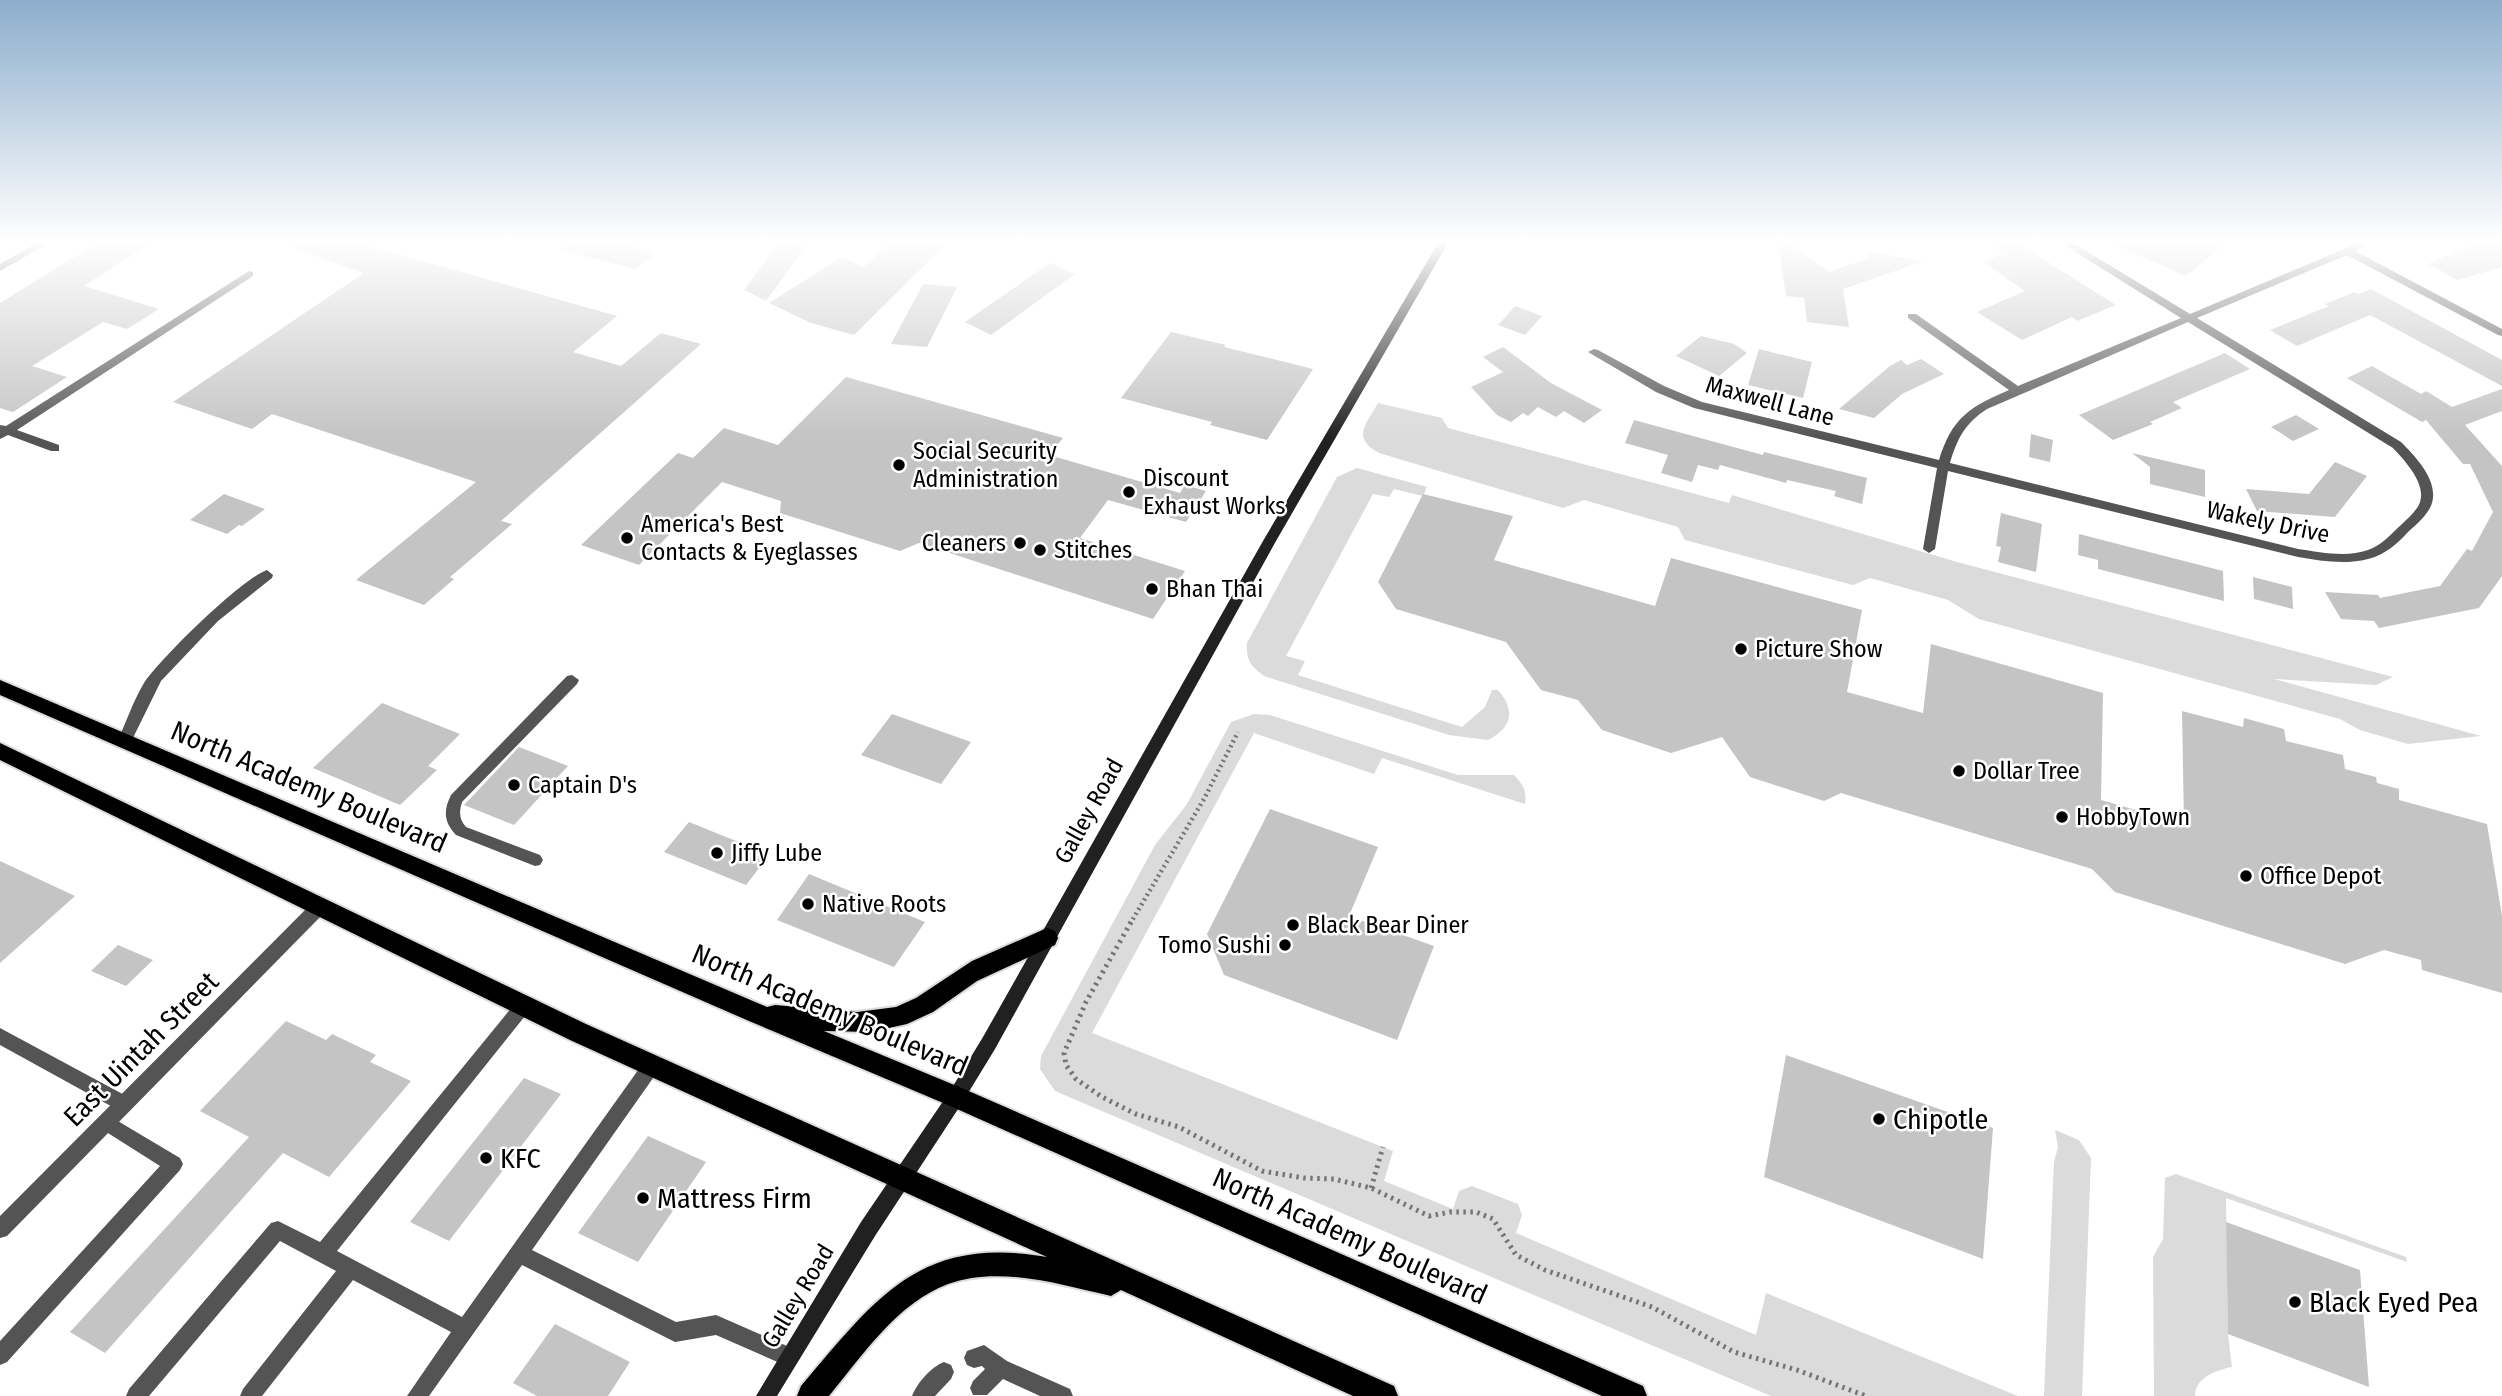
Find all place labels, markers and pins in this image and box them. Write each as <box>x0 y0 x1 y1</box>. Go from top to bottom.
place label: Social Security Administration <box>913 437 1058 493</box>
marker: Social Security Administration <box>891 457 907 473</box>
place label: Discount Exhaust Works <box>1143 464 1286 520</box>
marker: Discount Exhaust Works <box>1121 484 1137 500</box>
place label: America's Best Contacts & Eyeglasses <box>641 510 858 566</box>
place label: Cleaners <box>922 529 1006 557</box>
marker: America's Best Contacts & Eyeglasses <box>619 530 635 546</box>
marker: Cleaners <box>1012 535 1028 551</box>
place label: Stitches <box>1054 536 1132 564</box>
marker: Stitches <box>1032 542 1048 558</box>
place label: Bhan Thai <box>1166 575 1263 603</box>
marker: Bhan Thai <box>1144 581 1160 597</box>
place label: Picture Show <box>1755 635 1883 663</box>
marker: Picture Show <box>1733 641 1749 657</box>
place label: Dollar Tree <box>1973 757 2080 785</box>
marker: Dollar Tree <box>1951 763 1967 779</box>
place label: Captain D's <box>528 771 637 799</box>
marker: Captain D's <box>506 777 522 793</box>
place label: HobbyTown <box>2076 803 2190 831</box>
marker: HobbyTown <box>2054 809 2070 825</box>
place label: Jiffy Lube <box>731 839 822 867</box>
marker: Jiffy Lube <box>709 845 725 861</box>
place label: Office Depot <box>2260 862 2381 890</box>
marker: Office Depot <box>2238 868 2254 884</box>
place label: Native Roots <box>822 890 946 918</box>
marker: Native Roots <box>800 896 816 912</box>
place label: Black Bear Diner <box>1307 911 1469 939</box>
marker: Black Bear Diner <box>1285 917 1301 933</box>
place label: Tomo Sushi <box>1158 931 1271 959</box>
marker: Tomo Sushi <box>1277 937 1293 953</box>
place label: Chipotle <box>1893 1103 1988 1136</box>
marker: Chipotle <box>1871 1111 1887 1127</box>
place label: KFC <box>500 1142 541 1175</box>
marker: KFC <box>478 1150 494 1166</box>
place label: Mattress Firm <box>657 1182 812 1215</box>
marker: Mattress Firm <box>635 1190 651 1206</box>
place label: Black Eyed Pea <box>2309 1286 2478 1319</box>
marker: Black Eyed Pea <box>2287 1294 2303 1310</box>

